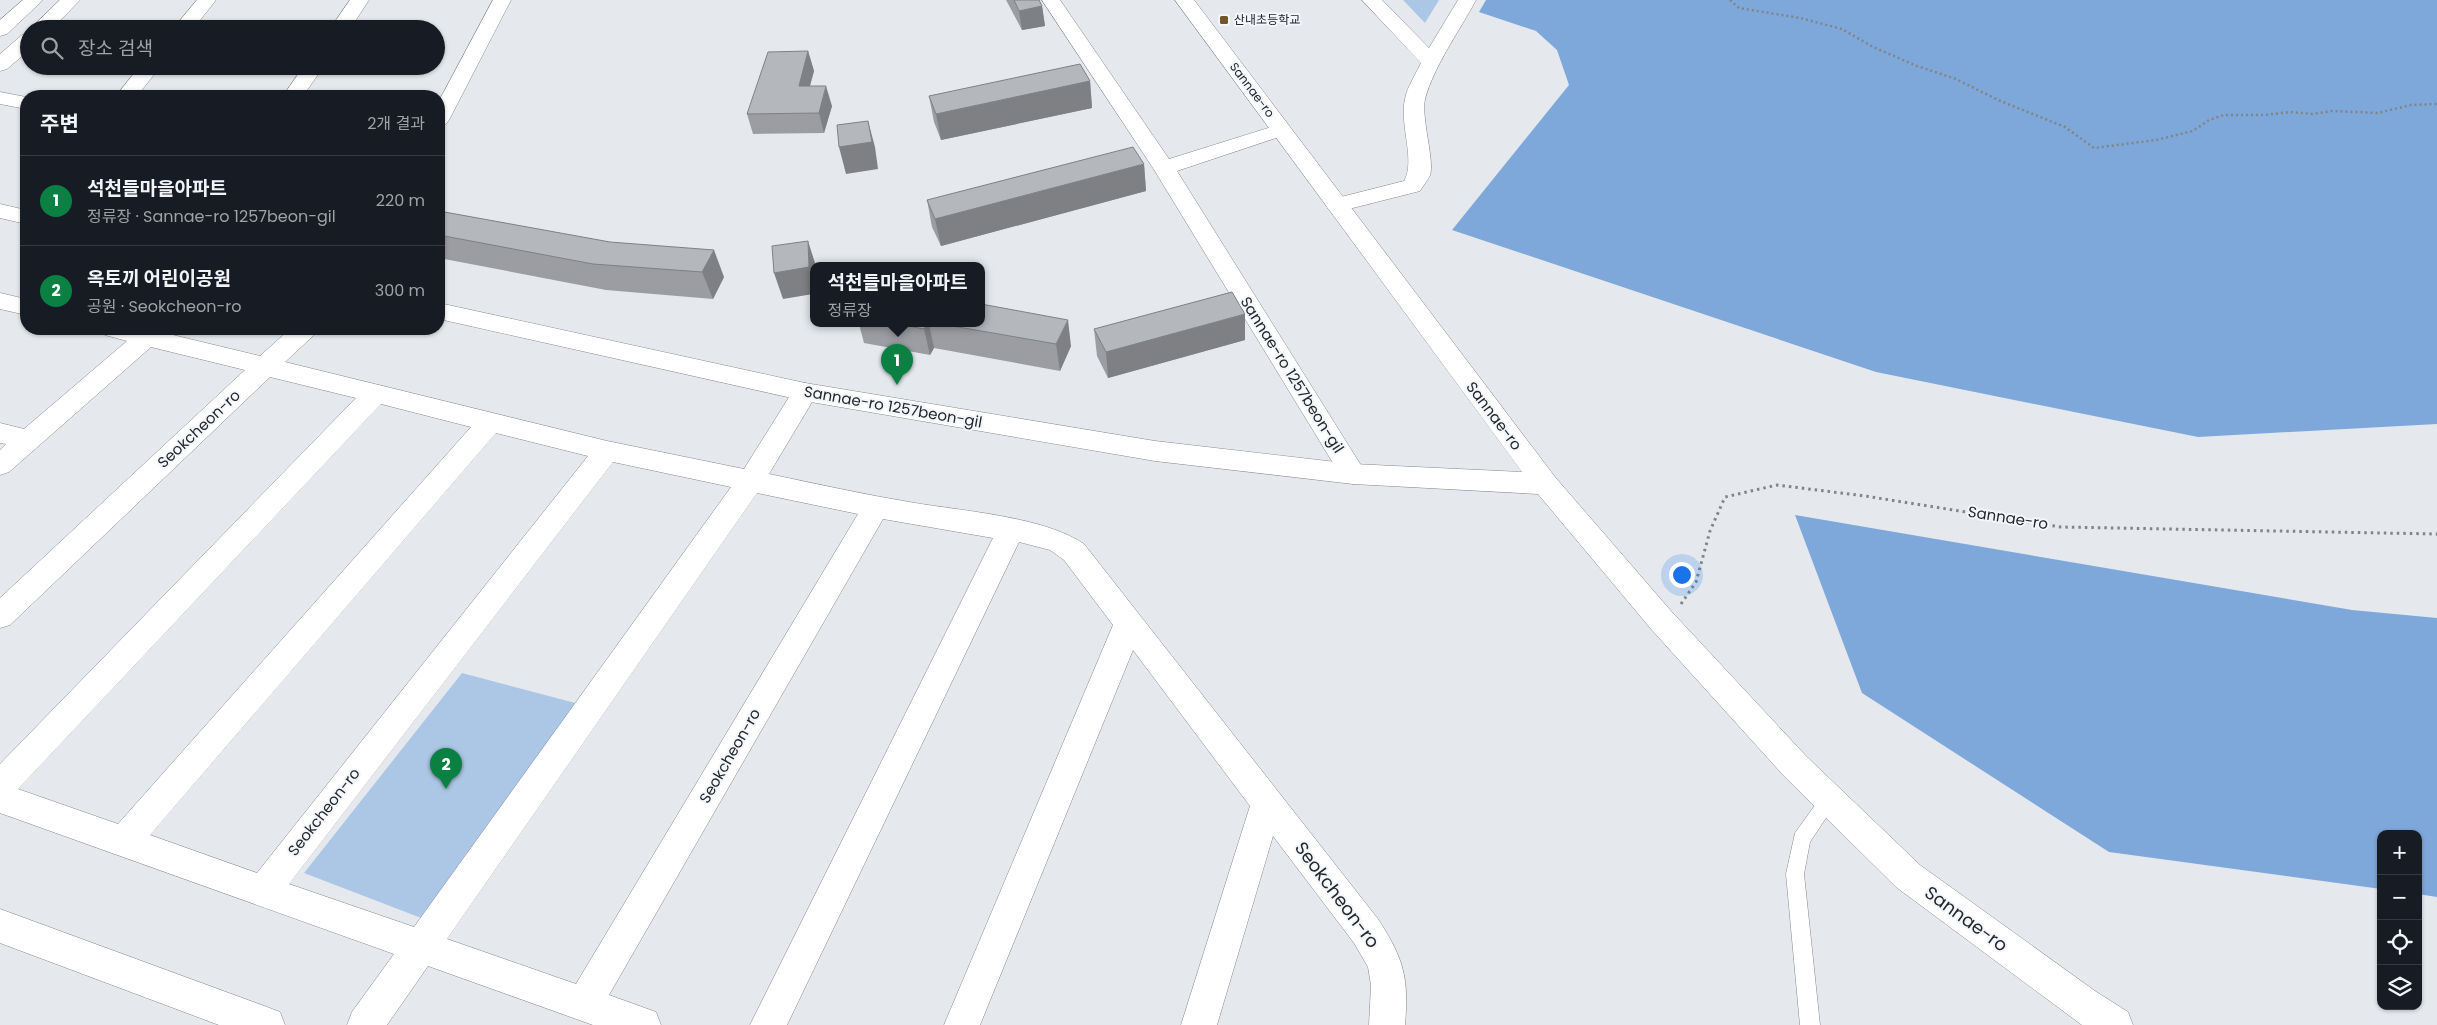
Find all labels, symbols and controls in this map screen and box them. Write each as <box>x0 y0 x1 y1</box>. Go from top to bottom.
place label: 산내초등학교 <box>1234 11 1300 28</box>
marker: 산내초등학교 <box>1218 14 1230 26</box>
search box <box>20 20 445 75</box>
icon: search <box>38 34 66 62</box>
text: 장소 검색 <box>78 35 153 62</box>
street label: Sannae-ro <box>1226 59 1279 121</box>
text: 주변 <box>40 109 79 138</box>
text: 2개 결과 <box>367 112 425 135</box>
text: 석천들마을아파트 <box>87 175 227 202</box>
text: 1 <box>53 189 59 212</box>
text: 220 m <box>376 189 425 212</box>
text: 정류장 · Sannae-ro 1257beon-gil <box>87 205 336 228</box>
popup <box>810 262 985 327</box>
text: 옥토끼 어린이공원 <box>87 265 231 292</box>
text: 석천들마을아파트 <box>828 269 967 296</box>
text: 2 <box>51 279 61 302</box>
text: 300 m <box>375 279 425 302</box>
street label: Sannae-ro 1257beon-gil <box>1236 293 1349 457</box>
text: 공원 · Seokcheon-ro <box>87 295 242 318</box>
text: 정류장 <box>828 299 872 322</box>
pin: 1 <box>881 344 913 385</box>
street label: Sannae-ro <box>1462 377 1527 454</box>
street label: Sannae-ro 1257beon-gil <box>802 380 984 433</box>
street label: Seokcheon-ro <box>153 385 245 472</box>
street label: Sannae-ro <box>1966 501 2050 534</box>
your location <box>1669 562 1695 588</box>
street label: Seokcheon-ro <box>694 705 765 807</box>
pin: 2 <box>430 748 462 789</box>
street label: Seokcheon-ro <box>283 763 365 860</box>
map controls <box>2377 830 2422 1010</box>
button: + <box>2377 830 2422 875</box>
street label: Seokcheon-ro <box>1289 836 1386 953</box>
button: − <box>2377 875 2422 920</box>
street label: Sannae-ro <box>1920 880 2013 957</box>
button: locate <box>2377 920 2422 965</box>
button: layers <box>2377 965 2422 1010</box>

